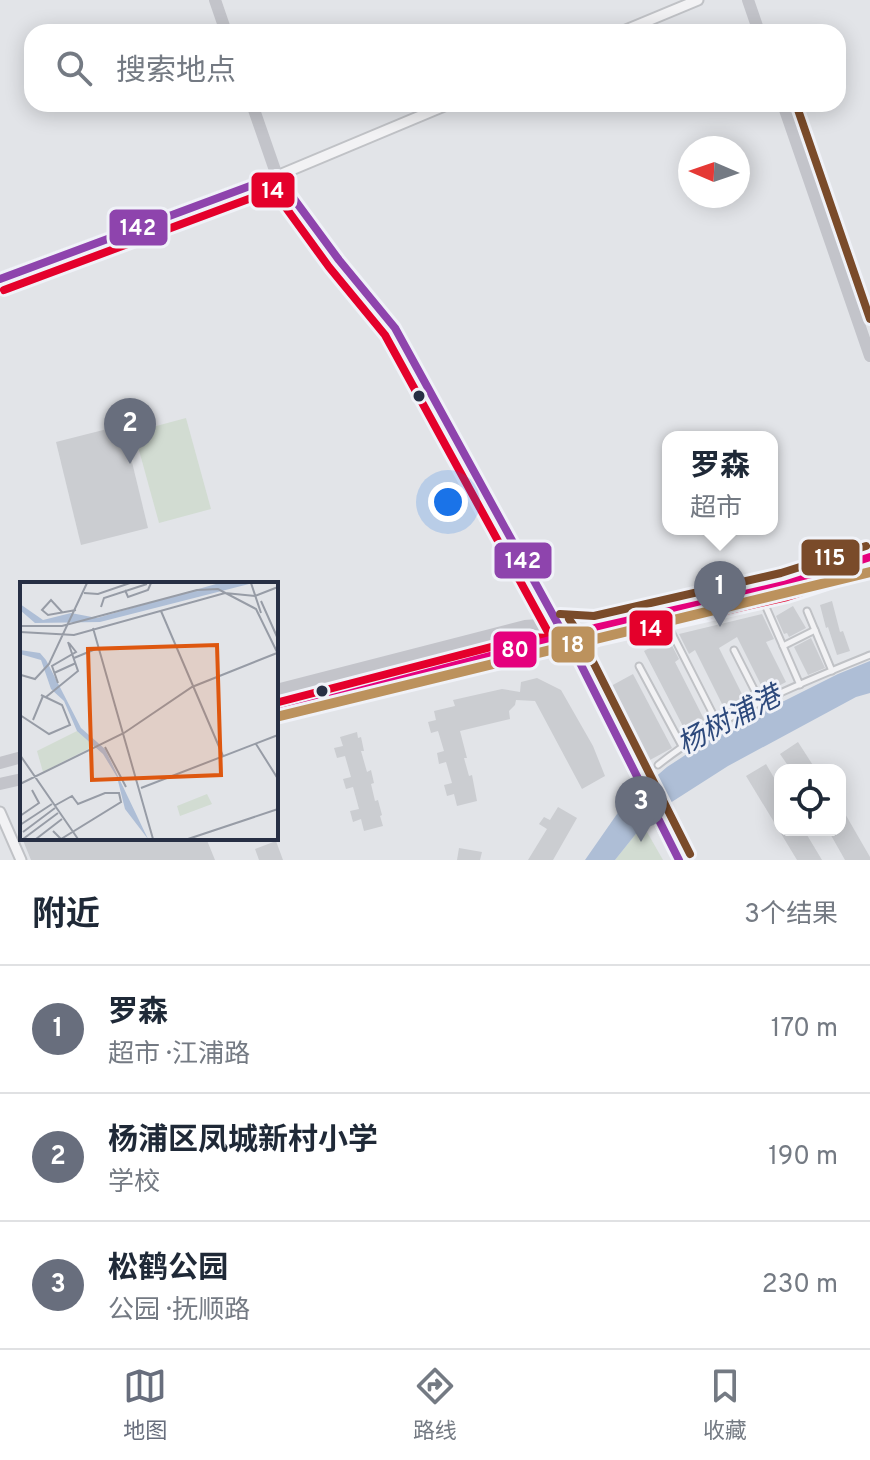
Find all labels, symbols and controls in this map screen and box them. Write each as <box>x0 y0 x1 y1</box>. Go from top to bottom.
search box <box>24 24 846 112</box>
icon: search <box>52 46 96 90</box>
text: 搜索地点 <box>116 54 236 91</box>
north arrow <box>678 136 750 208</box>
line badge: 14 <box>250 171 296 209</box>
text: 14 <box>262 179 284 206</box>
line badge: 142 <box>108 208 169 247</box>
text: 142 <box>120 216 156 243</box>
unlabelled marker <box>411 388 427 404</box>
pin: 2 <box>104 398 156 464</box>
popup <box>662 431 778 535</box>
text: 罗森 <box>690 449 750 486</box>
your location <box>428 482 468 522</box>
text: 超市 <box>690 493 742 526</box>
line badge: 115 <box>800 538 861 577</box>
line badge: 142 <box>493 541 553 580</box>
text: 115 <box>814 546 846 573</box>
text: 142 <box>505 549 541 576</box>
pin: 1 <box>694 561 746 627</box>
inset map <box>20 582 278 840</box>
line badge: 14 <box>628 609 674 647</box>
text: 14 <box>640 617 662 644</box>
line badge: 18 <box>550 625 596 664</box>
line badge: 80 <box>492 630 538 669</box>
text: 18 <box>562 633 584 660</box>
text: 80 <box>501 638 529 665</box>
water label: 杨树浦港 <box>672 678 791 764</box>
unlabelled marker <box>314 683 330 699</box>
map controls <box>774 764 846 836</box>
button: locate <box>774 764 846 836</box>
pin: 3 <box>615 776 667 842</box>
text: 附近 <box>32 895 100 938</box>
text: 3个结果 <box>744 899 838 932</box>
text: 罗森 <box>108 995 168 1032</box>
text: 1 <box>53 1013 63 1046</box>
text: 170 m <box>771 1013 838 1046</box>
text: 超市 · 江浦路 <box>108 1039 250 1072</box>
text: 杨浦区凤城新村小学 <box>108 1123 378 1160</box>
text: 2 <box>50 1141 66 1174</box>
text: 190 m <box>768 1141 838 1174</box>
text: 学校 <box>108 1167 160 1200</box>
text: 松鹤公园 <box>108 1251 228 1288</box>
text: 3 <box>50 1269 66 1302</box>
text: 230 m <box>762 1269 838 1302</box>
text: 公园 · 抚顺路 <box>108 1295 250 1328</box>
tab: 地图 <box>123 1364 167 1446</box>
tab: 路线 <box>413 1364 457 1446</box>
tab: 收藏 <box>703 1364 747 1446</box>

